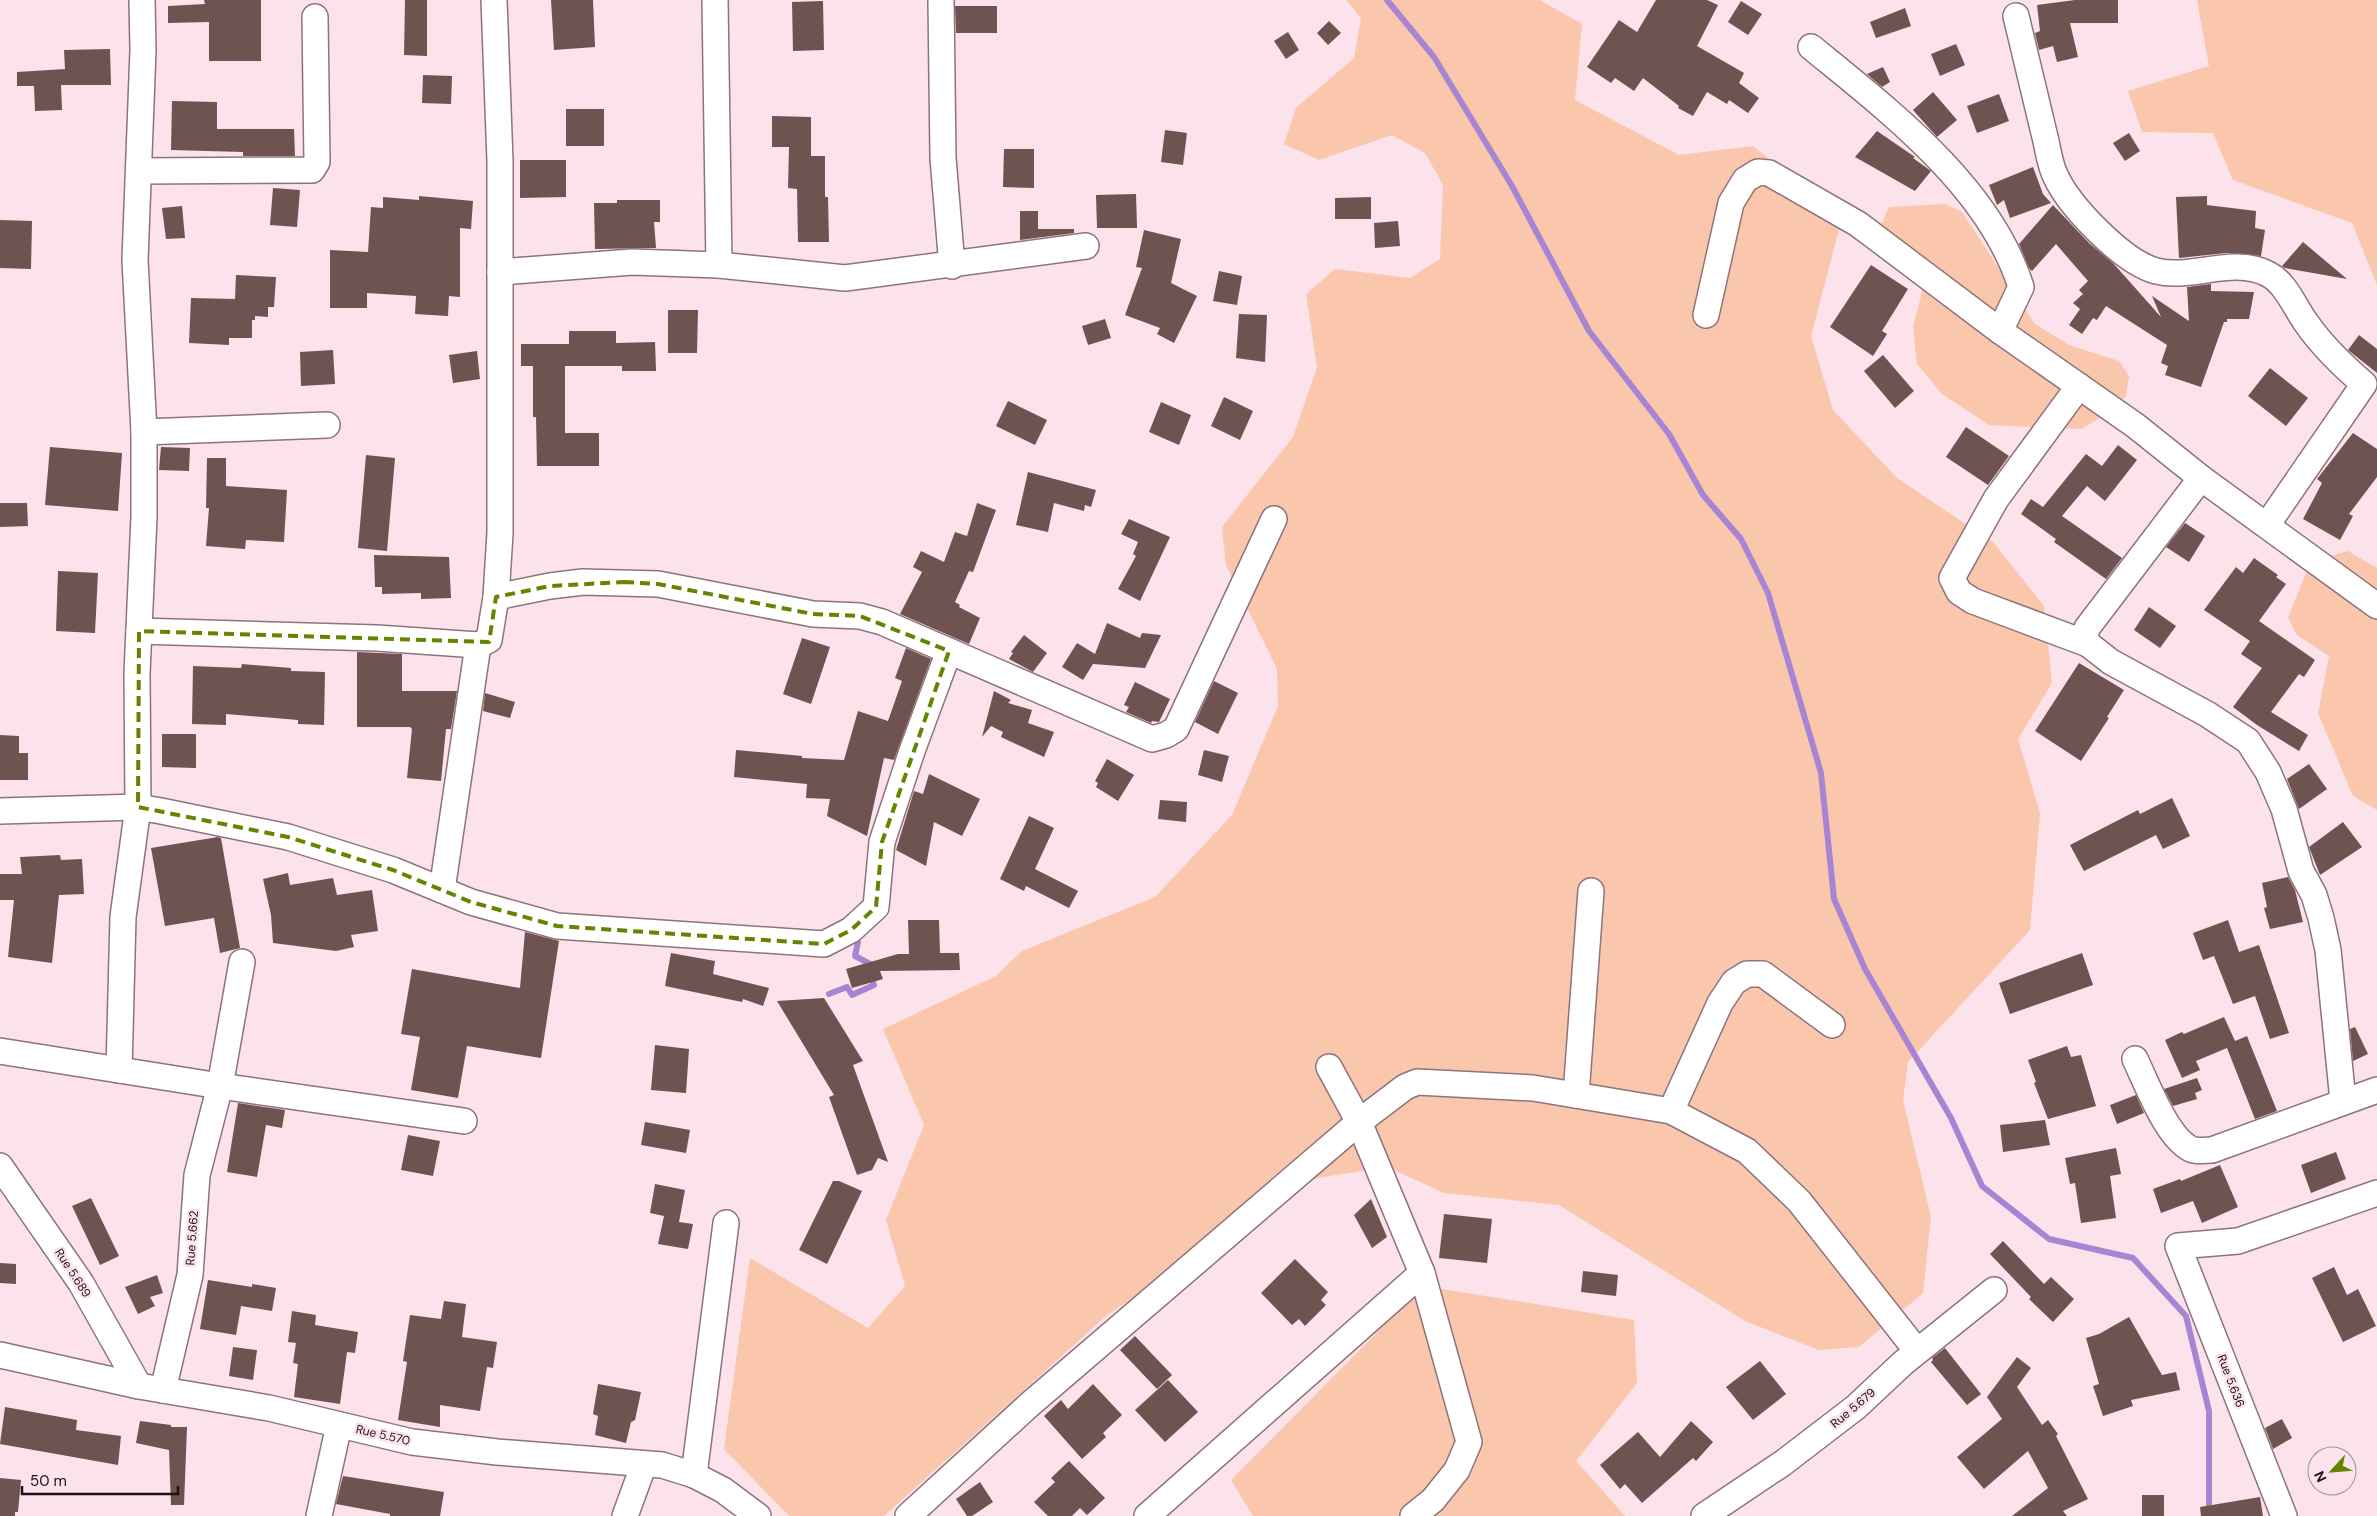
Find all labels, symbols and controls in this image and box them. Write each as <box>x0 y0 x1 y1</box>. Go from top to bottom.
street label: Rue 5.662 <box>182 1210 202 1266</box>
street label: Rue 5.689 <box>51 1245 95 1301</box>
street label: Rue 5.636 <box>2214 1352 2248 1410</box>
street label: Rue 5.679 <box>1827 1384 1879 1432</box>
street label: Rue 5.570 <box>354 1421 412 1449</box>
north arrow <box>2307 1446 2357 1496</box>
scale bar <box>22 1464 179 1496</box>
text: N <box>2310 1468 2331 1485</box>
text: 50 m <box>30 1471 67 1491</box>

